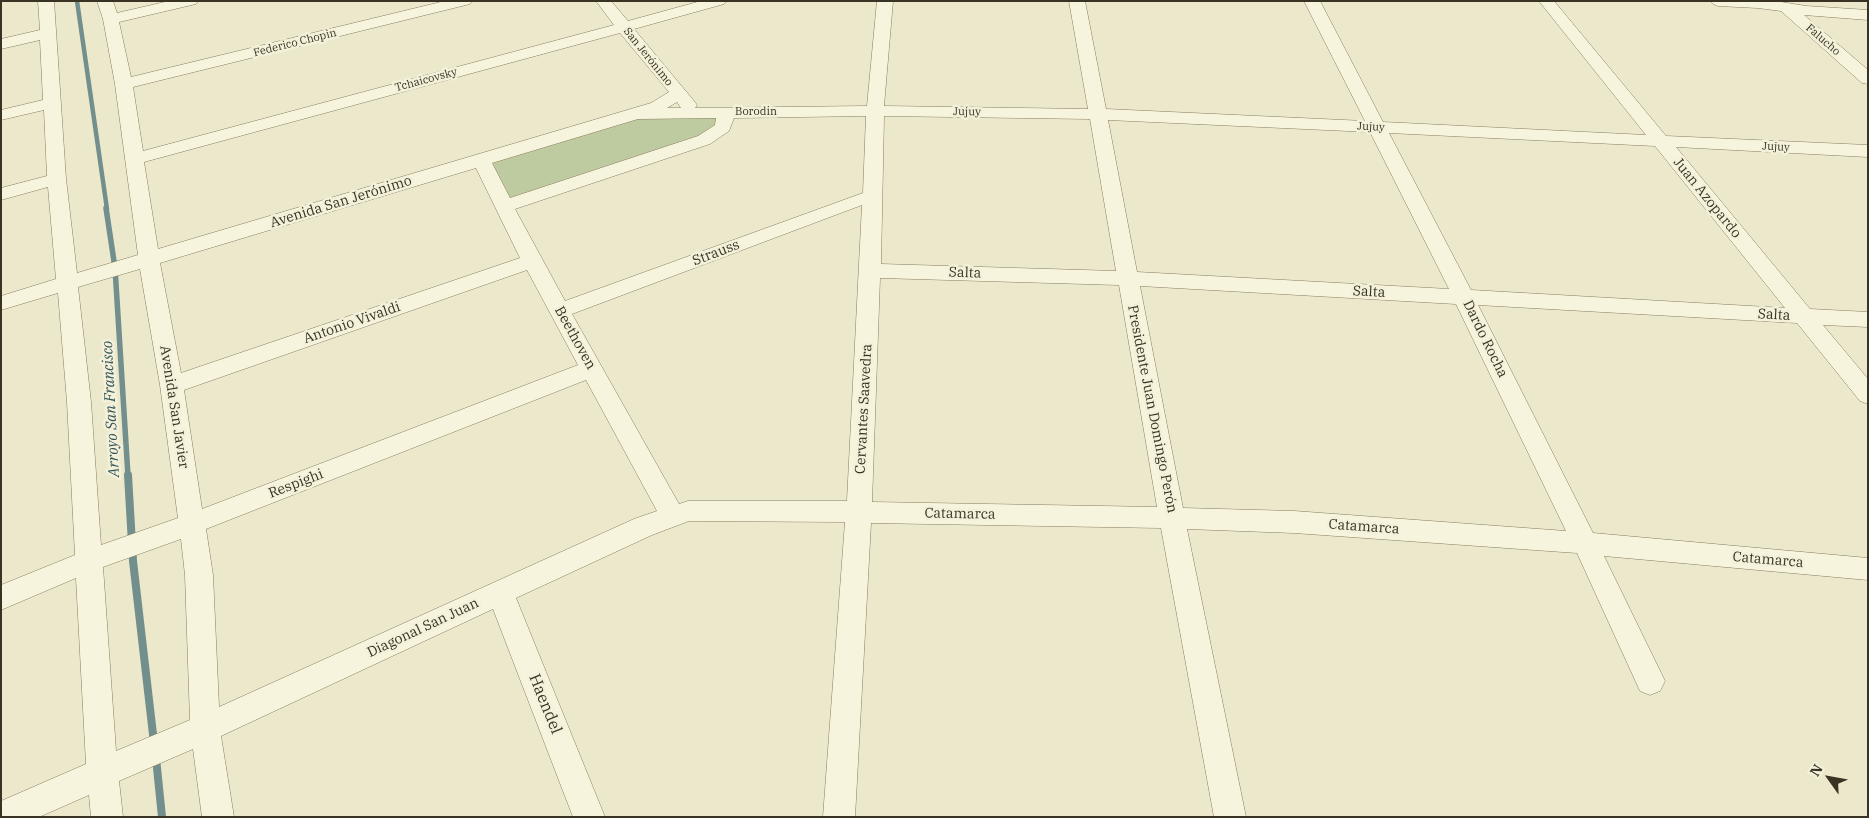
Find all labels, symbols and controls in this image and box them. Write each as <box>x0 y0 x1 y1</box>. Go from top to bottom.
street label: Falucho <box>1803 21 1843 59</box>
street label: San Jerónimo <box>620 25 676 89</box>
street label: Federico Chopin <box>252 26 338 60</box>
street label: Tchaicovsky <box>393 65 459 95</box>
street label: Borodin <box>735 105 777 119</box>
street label: Jujuy <box>953 105 981 119</box>
street label: Jujuy <box>1357 120 1385 134</box>
street label: Jujuy <box>1762 140 1790 154</box>
street label: Juan Azopardo <box>1669 154 1745 242</box>
street label: Avenida San Jerónimo <box>268 172 414 232</box>
street label: Strauss <box>690 236 742 270</box>
street label: Salta <box>948 264 982 282</box>
street label: Salta <box>1352 283 1386 301</box>
street label: Dardo Rocha <box>1459 297 1511 381</box>
street label: Antonio Vivaldi <box>301 299 403 347</box>
street label: Beethoven <box>551 303 599 373</box>
street label: Presidente Juan Domingo Perón <box>1124 304 1180 514</box>
street label: Salta <box>1757 306 1791 324</box>
water label: Arroyo San Francisco <box>98 340 124 478</box>
street label: Avenida San Javier <box>156 344 192 470</box>
street label: Cervantes Saavedra <box>852 344 876 474</box>
street label: Respighi <box>266 466 326 502</box>
street label: Catamarca <box>924 505 996 523</box>
street label: Catamarca <box>1328 516 1400 538</box>
street label: Catamarca <box>1732 549 1804 571</box>
street label: Diagonal San Juan <box>365 595 481 661</box>
street label: Haendel <box>524 671 566 737</box>
north arrow <box>1804 753 1854 803</box>
text: N <box>1806 761 1827 780</box>

